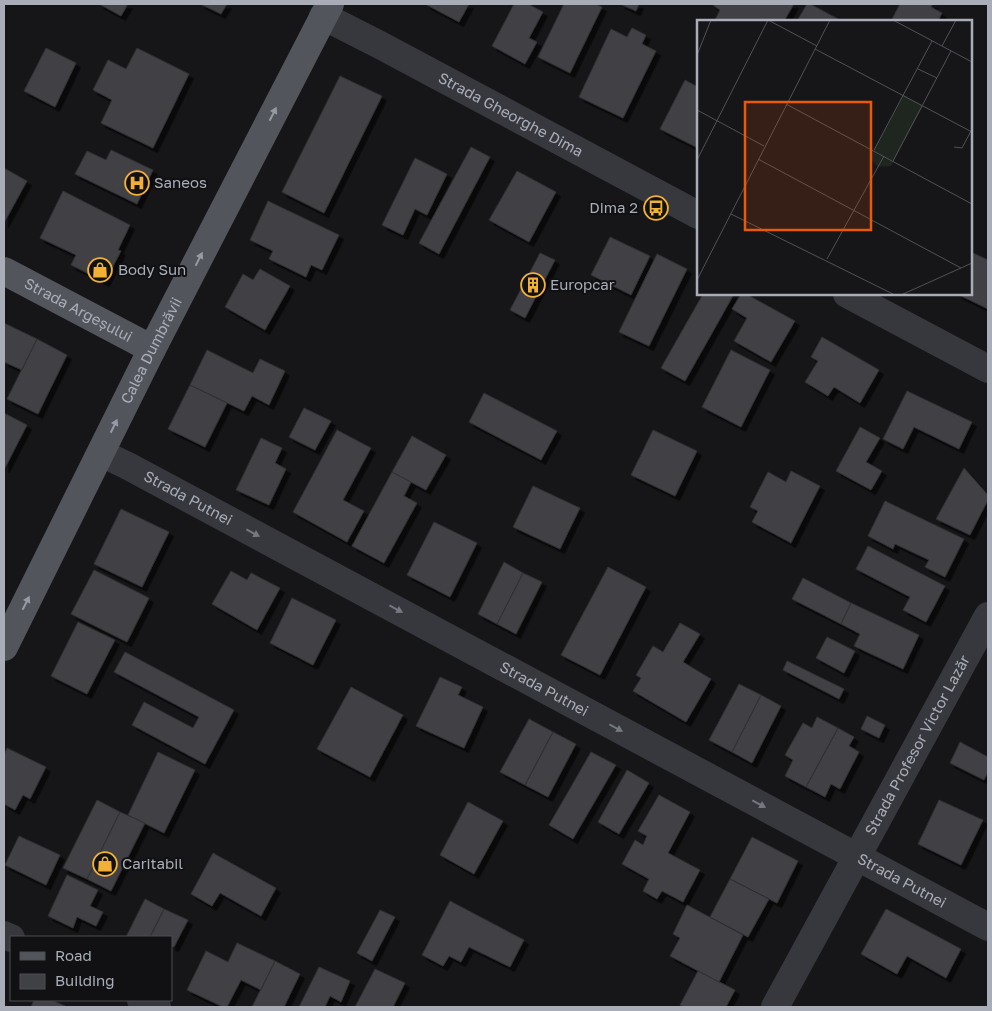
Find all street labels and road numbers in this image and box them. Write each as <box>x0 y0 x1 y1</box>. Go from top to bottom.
street label: Strada Gheorghe Dima <box>436 68 586 160</box>
street label: Strada Argeșului <box>22 273 136 345</box>
street label: Calea Dumbrăvii <box>116 294 185 406</box>
street label: Strada Putnei <box>141 466 236 528</box>
street label: Strada Profesor Victor Lazăr <box>860 652 973 838</box>
street label: Strada Putnei <box>497 657 592 719</box>
street label: Strada Putnei <box>855 849 950 911</box>

